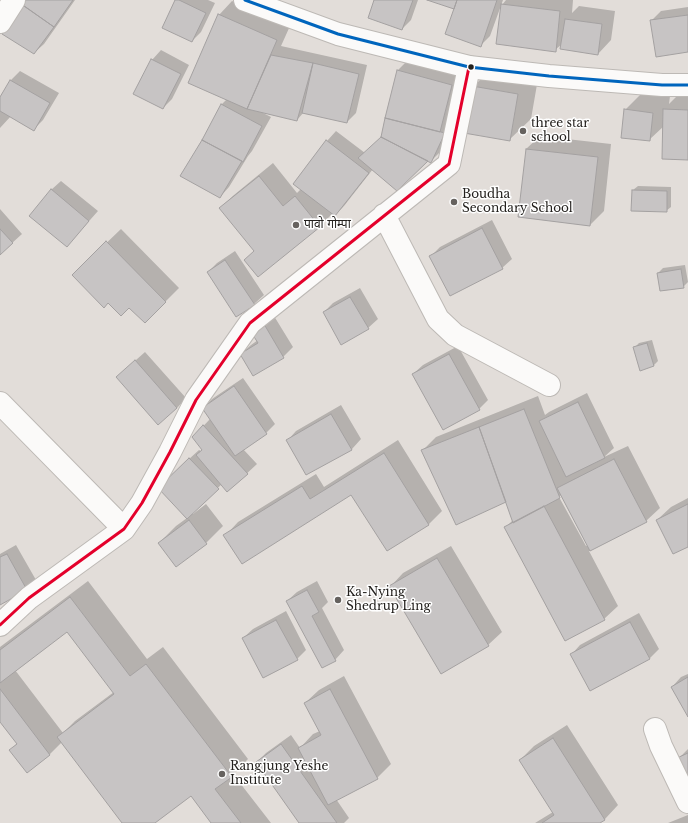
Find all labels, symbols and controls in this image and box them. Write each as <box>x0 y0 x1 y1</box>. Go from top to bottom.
unlabelled marker <box>466 62 476 72</box>
place label: three star school <box>531 117 589 145</box>
marker: three star school <box>518 126 528 136</box>
place label: Boudha Secondary School <box>462 188 573 216</box>
marker: Boudha Secondary School <box>449 197 459 207</box>
place label: पावो गोम्पा <box>304 218 351 232</box>
marker: पावो गोम्पा <box>291 220 301 230</box>
place label: Ka-Nying Shedrup Ling <box>346 586 431 614</box>
marker: Ka-Nying Shedrup Ling <box>333 595 343 605</box>
place label: Rangjung Yeshe Institute <box>230 760 328 788</box>
marker: Rangjung Yeshe Institute <box>217 769 227 779</box>

